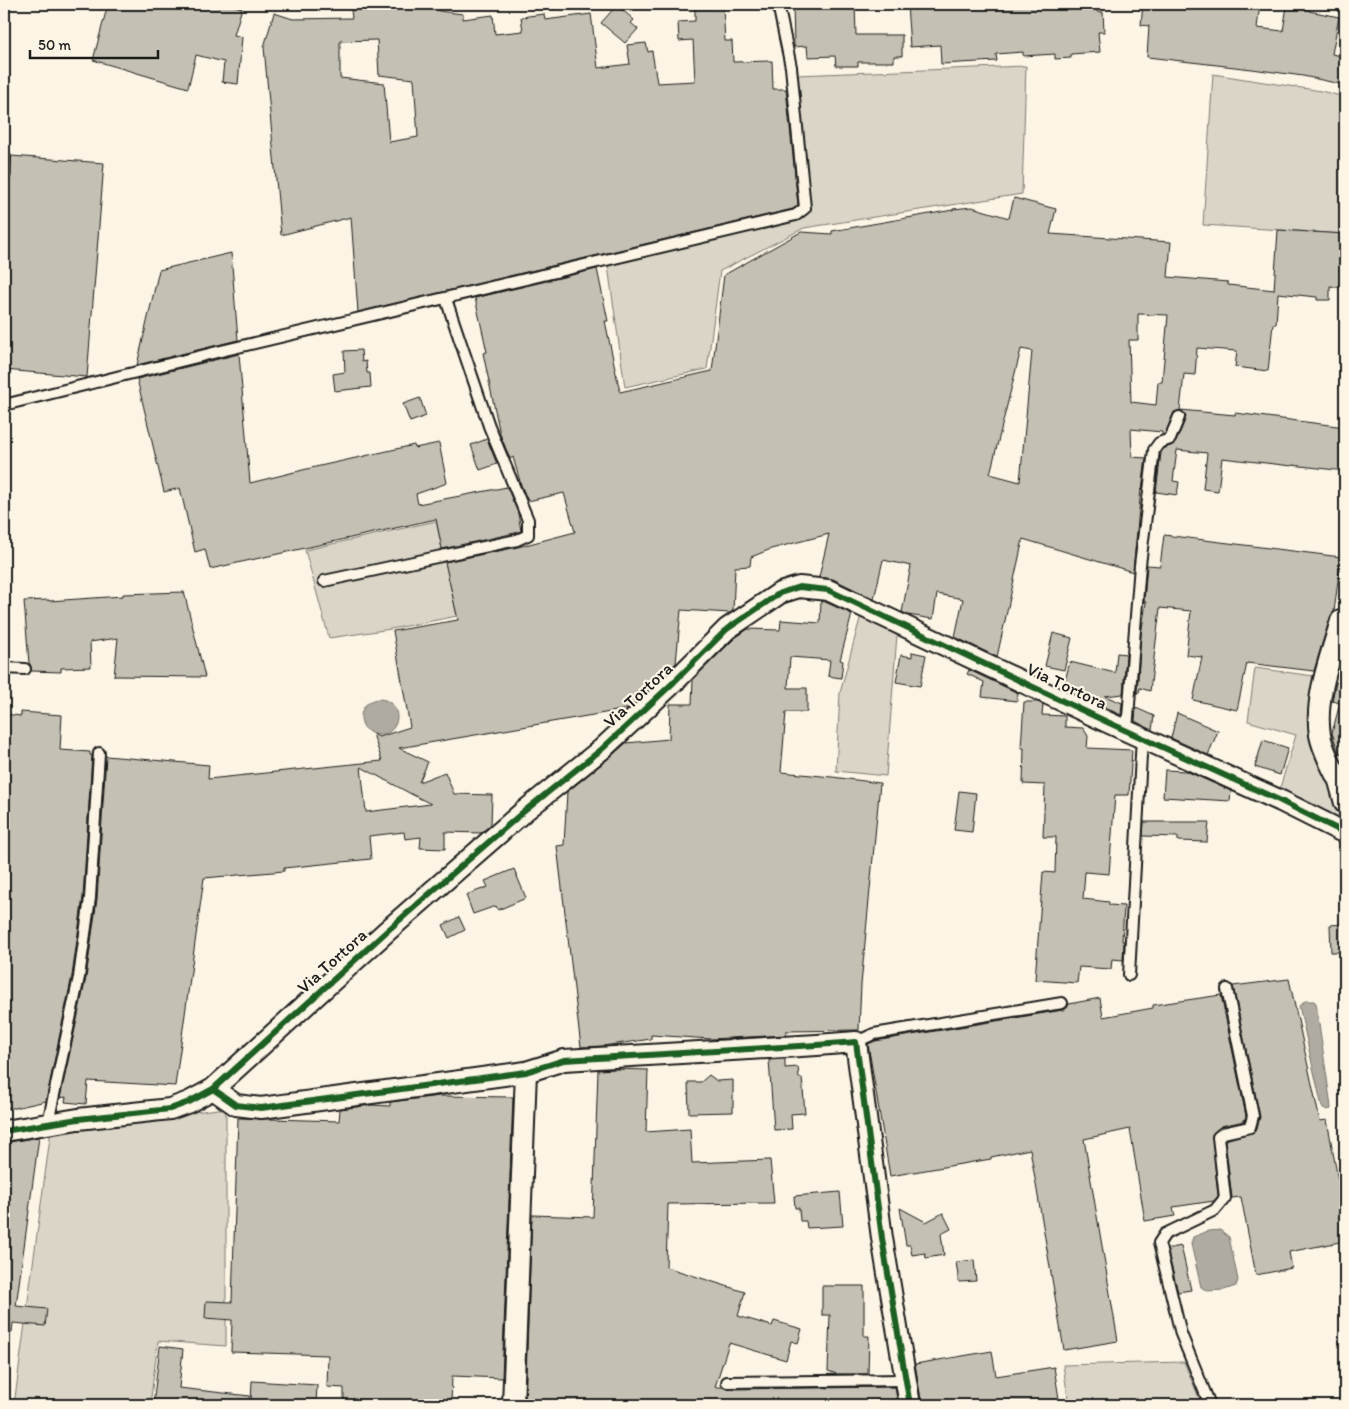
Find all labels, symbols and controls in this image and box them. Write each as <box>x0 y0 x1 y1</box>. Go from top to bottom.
scale bar <box>30 28 158 60</box>
text: 50 m <box>38 36 71 54</box>
street label: Via Tortora <box>599 657 677 733</box>
street label: Via Tortora <box>1023 658 1111 714</box>
street label: Via Tortora <box>293 924 372 998</box>

